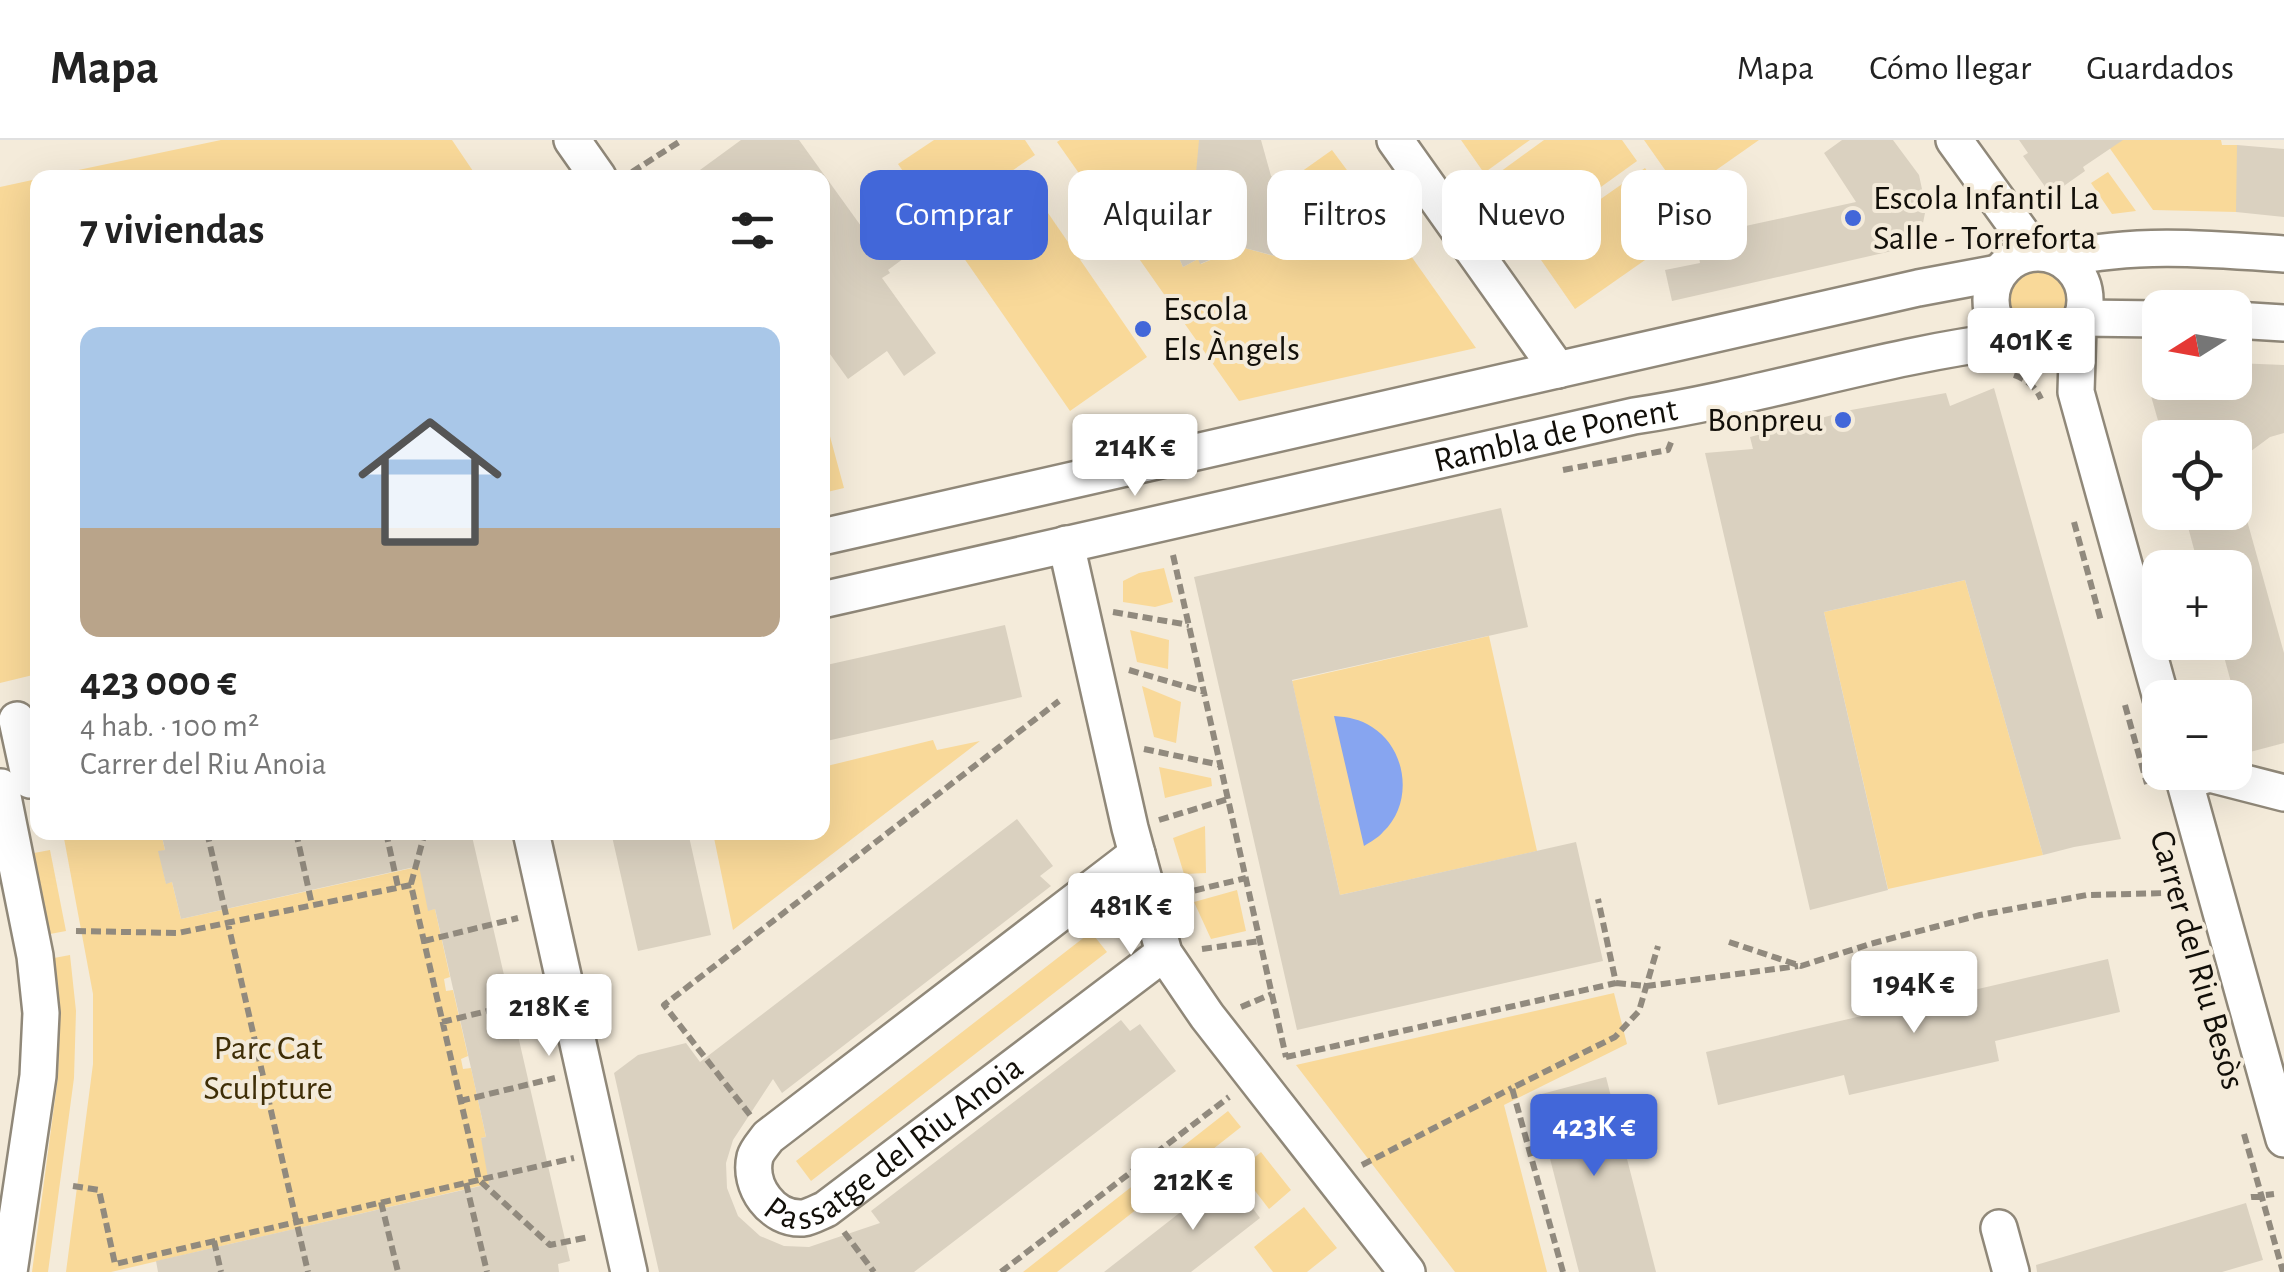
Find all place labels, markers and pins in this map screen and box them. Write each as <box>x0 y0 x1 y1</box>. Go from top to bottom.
place label: Escola Infantil La Salle - Torreforta <box>1873 181 2100 256</box>
marker: Escola Infantil La Salle - Torreforta <box>1842 207 1864 229</box>
place label: Escola Els Àngels <box>1163 292 1300 367</box>
pin: 401K € <box>1950 308 2112 393</box>
marker: Escola Els Àngels <box>1132 318 1154 340</box>
place label: Bonpreu <box>1707 403 1823 438</box>
marker: Bonpreu <box>1832 409 1854 431</box>
pin: 214K € <box>1054 414 1216 499</box>
pin: 481K € <box>1050 873 1212 958</box>
pin: 194K € <box>1833 951 1995 1036</box>
pin: 218K € <box>468 974 630 1059</box>
pin: 423K € <box>1513 1094 1675 1179</box>
pin: 212K € <box>1112 1148 1274 1233</box>

